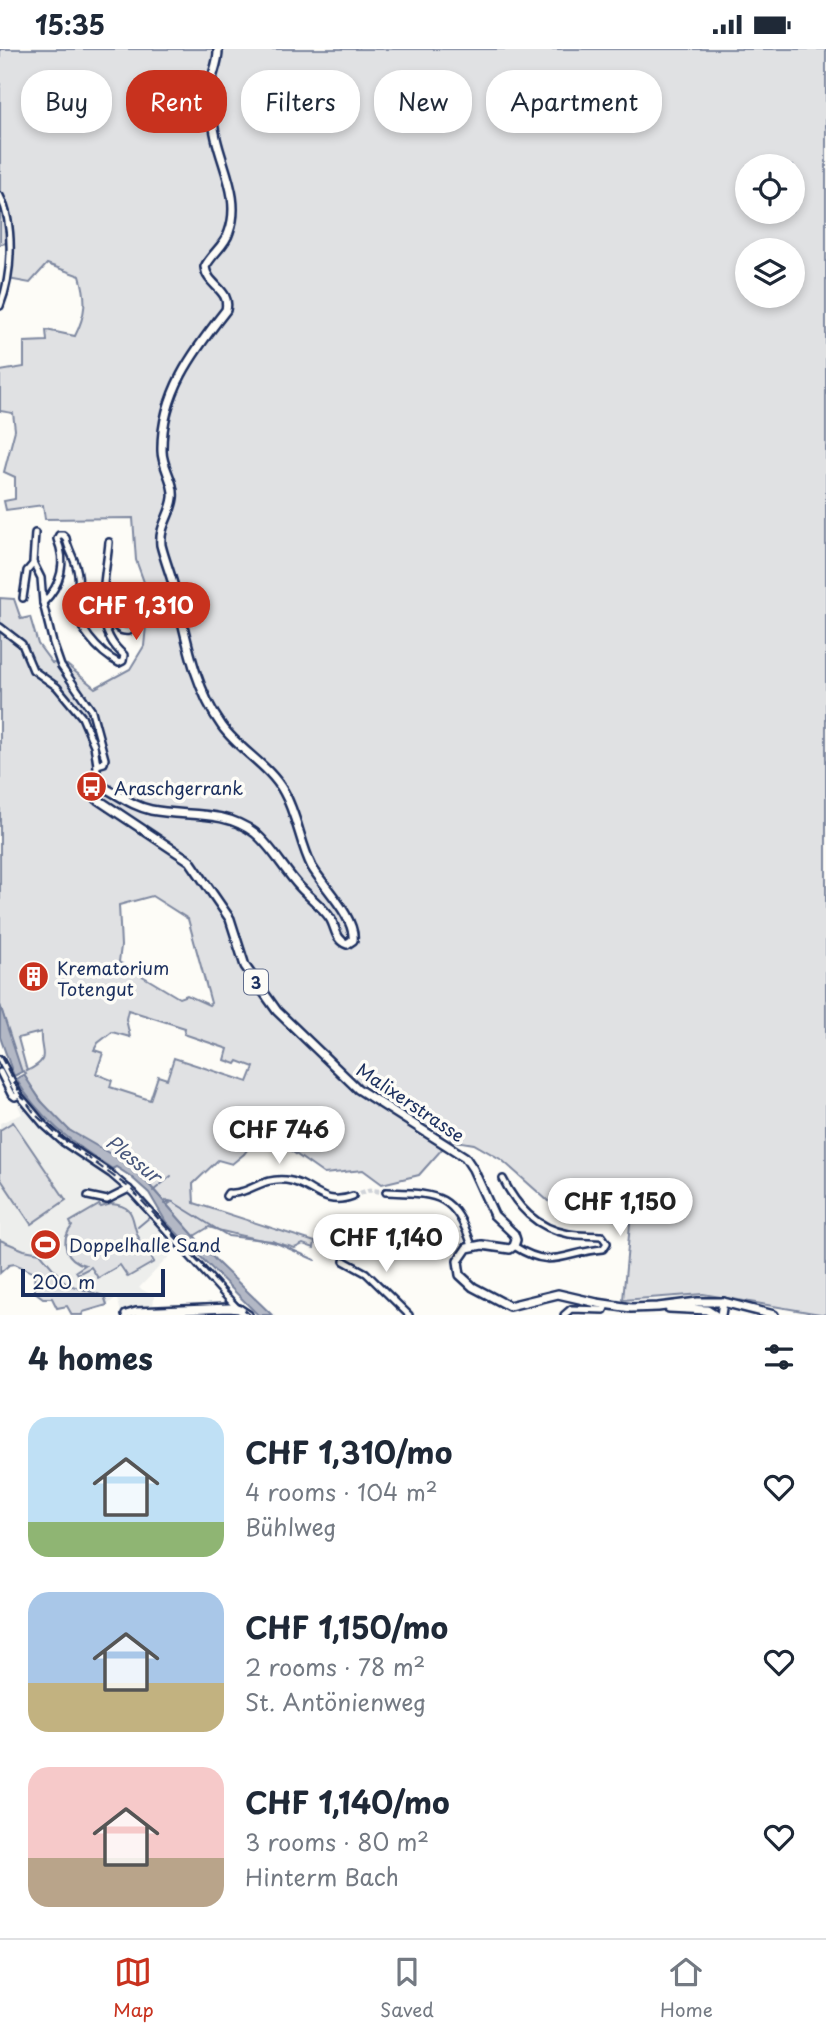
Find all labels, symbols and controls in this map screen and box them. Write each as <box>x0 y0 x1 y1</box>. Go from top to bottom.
text: 15:35 <box>35 5 105 44</box>
chip: Buy <box>21 70 112 133</box>
chip: Rent <box>126 70 227 133</box>
chip: Filters <box>241 70 360 133</box>
chip: New <box>374 70 472 133</box>
chip: Apartment <box>486 70 662 133</box>
map controls <box>735 154 805 308</box>
button: locate <box>735 154 805 224</box>
button: layers <box>735 238 805 308</box>
pin: CHF 1,310 <box>56 583 216 642</box>
text: CHF 1,310 <box>78 587 194 622</box>
bus stop icon: Araschgerrank <box>74 770 108 804</box>
place label: Araschgerrank <box>114 774 243 801</box>
place label: Krematorium Totengut <box>57 954 169 1002</box>
building icon: Krematorium Totengut <box>17 960 51 994</box>
road number: 3 <box>244 969 268 994</box>
street label: Malixerstrasse <box>351 1056 471 1148</box>
pin: CHF 746 <box>214 1107 344 1166</box>
text: CHF 746 <box>229 1111 329 1146</box>
water label: Plessur <box>100 1127 170 1191</box>
pin: CHF 1,150 <box>540 1179 700 1238</box>
text: CHF 1,150 <box>564 1183 676 1218</box>
pin: CHF 1,140 <box>306 1215 466 1274</box>
text: CHF 1,140 <box>329 1219 443 1254</box>
sports icon: Doppelhalle Sand <box>29 1227 63 1261</box>
place label: Doppelhalle Sand <box>69 1231 221 1258</box>
scale bar <box>21 1266 164 1298</box>
text: 200 m <box>32 1267 95 1295</box>
text: 4 homes <box>28 1335 153 1380</box>
icon: filters <box>760 1338 798 1376</box>
text: CHF 1,310/mo <box>245 1429 452 1474</box>
icon: home <box>84 1445 168 1529</box>
icon: heart <box>760 1468 798 1506</box>
text: 4 rooms · 104 m² <box>245 1474 438 1509</box>
text: Bühlweg <box>245 1509 337 1544</box>
text: CHF 1,150/mo <box>245 1604 448 1649</box>
icon: home <box>84 1620 168 1704</box>
icon: heart <box>760 1643 798 1681</box>
text: 2 rooms · 78 m² <box>245 1649 425 1684</box>
text: St. Antönienweg <box>245 1684 426 1719</box>
text: CHF 1,140/mo <box>245 1779 450 1824</box>
icon: home <box>84 1795 168 1879</box>
icon: heart <box>760 1818 798 1856</box>
text: 3 rooms · 80 m² <box>245 1824 429 1859</box>
text: Hinterm Bach <box>245 1859 399 1894</box>
tab: Map <box>113 1953 154 2023</box>
tab: Saved <box>380 1953 434 2023</box>
tab: Home <box>660 1953 713 2023</box>

